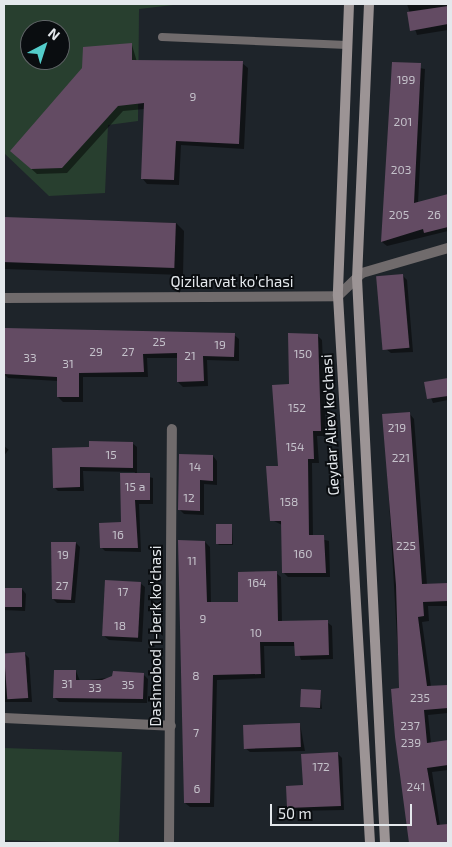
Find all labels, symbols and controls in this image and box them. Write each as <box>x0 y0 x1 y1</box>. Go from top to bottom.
north arrow <box>20 20 70 70</box>
text: N <box>45 24 64 44</box>
house number: 199 <box>397 73 415 87</box>
house number: 9 <box>190 90 196 104</box>
house number: 201 <box>394 115 412 129</box>
house number: 203 <box>391 163 411 177</box>
house number: 205 <box>389 208 409 222</box>
house number: 26 <box>427 208 441 222</box>
street label: Qizilarvat ko'chasi <box>170 273 294 291</box>
house number: 25 <box>152 335 166 349</box>
house number: 19 <box>214 338 226 352</box>
house number: 29 <box>89 345 103 359</box>
house number: 27 <box>122 345 134 359</box>
house number: 150 <box>294 347 312 361</box>
house number: 21 <box>184 349 196 363</box>
house number: 33 <box>23 351 37 365</box>
street label: Geydar Aliev ko'chasi <box>317 353 343 497</box>
house number: 31 <box>62 357 74 371</box>
house number: 152 <box>288 401 306 415</box>
house number: 219 <box>388 421 406 435</box>
house number: 154 <box>286 440 304 454</box>
house number: 15 <box>105 448 117 462</box>
house number: 221 <box>392 451 410 465</box>
house number: 14 <box>189 460 201 474</box>
house number: 15 а <box>125 480 145 494</box>
house number: 12 <box>183 491 195 505</box>
house number: 158 <box>280 495 298 509</box>
house number: 16 <box>112 528 124 542</box>
house number: 225 <box>396 539 416 553</box>
street label: Dashnobod 1-berk ko'chasi <box>147 545 165 727</box>
house number: 160 <box>294 547 312 561</box>
house number: 19 <box>57 548 69 562</box>
house number: 11 <box>187 554 197 568</box>
house number: 164 <box>247 576 267 590</box>
house number: 27 <box>56 579 68 593</box>
house number: 17 <box>118 585 128 599</box>
house number: 9 <box>200 612 206 626</box>
house number: 18 <box>114 619 126 633</box>
house number: 10 <box>250 626 262 640</box>
house number: 8 <box>192 669 200 683</box>
house number: 31 <box>61 677 73 691</box>
house number: 35 <box>121 678 135 692</box>
house number: 33 <box>88 681 102 695</box>
house number: 235 <box>410 691 430 705</box>
house number: 237 <box>400 719 420 733</box>
house number: 7 <box>193 726 199 740</box>
house number: 239 <box>401 736 421 750</box>
house number: 172 <box>312 760 330 774</box>
house number: 241 <box>407 780 425 794</box>
house number: 6 <box>194 782 200 796</box>
scale bar <box>272 794 414 826</box>
text: 50 m <box>278 804 312 822</box>

